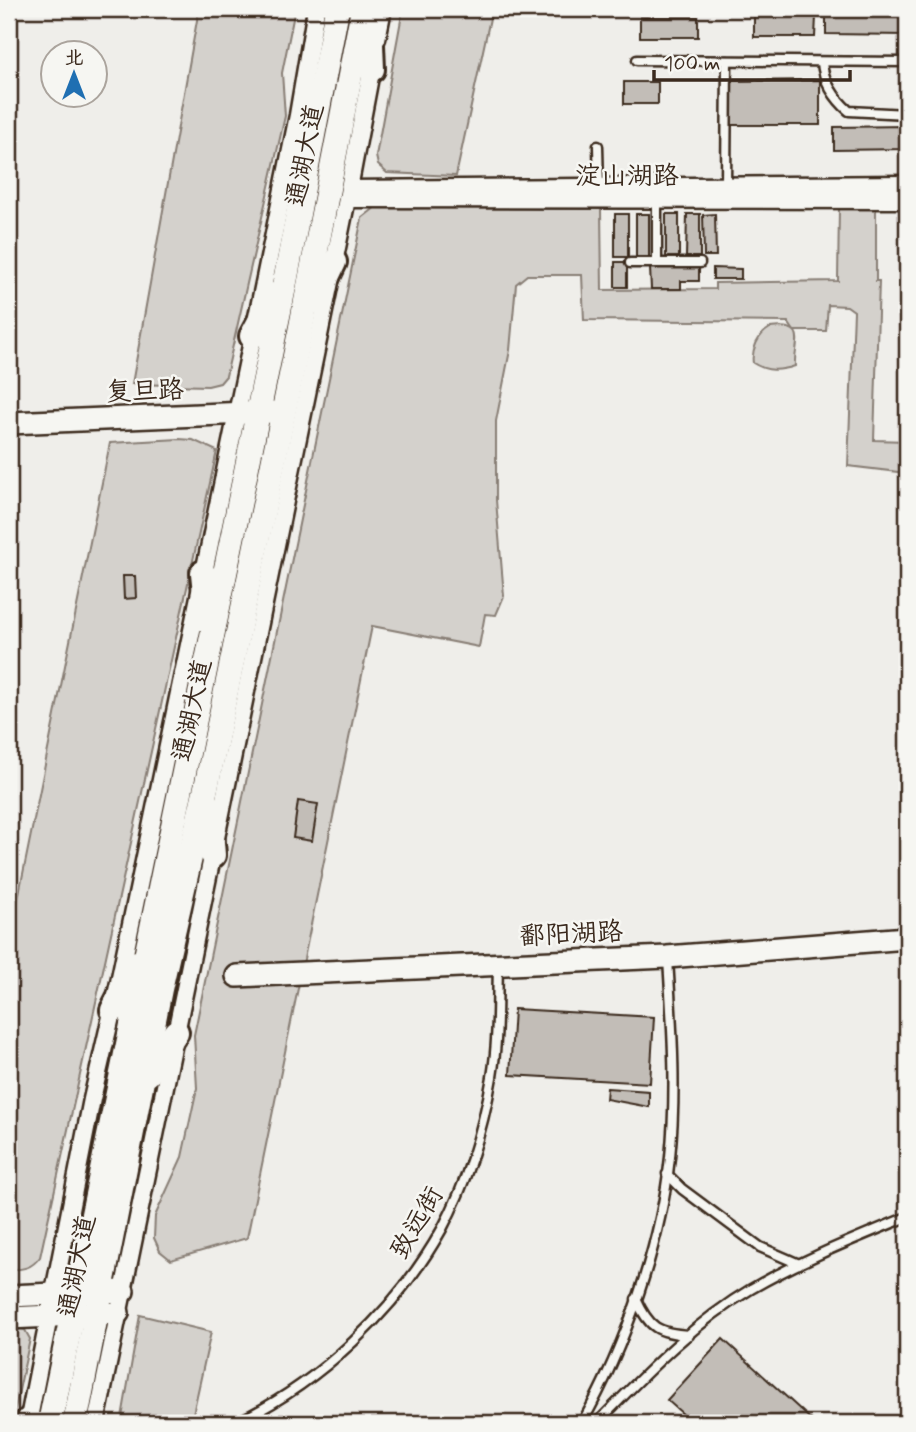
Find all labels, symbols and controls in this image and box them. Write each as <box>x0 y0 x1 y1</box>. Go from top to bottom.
north arrow <box>38 38 108 108</box>
scale bar <box>654 38 850 82</box>
text: 北 <box>64 46 84 71</box>
text: 100 m <box>664 50 720 78</box>
street label: 通湖大道 <box>279 101 333 210</box>
street label: 淀山湖路 <box>575 160 679 194</box>
street label: 复旦路 <box>105 374 185 410</box>
street label: 通湖大道 <box>166 656 220 765</box>
street label: 鄱阳湖路 <box>518 915 624 955</box>
street label: 致远街 <box>384 1181 452 1265</box>
street label: 通湖大道 <box>51 1212 105 1321</box>

